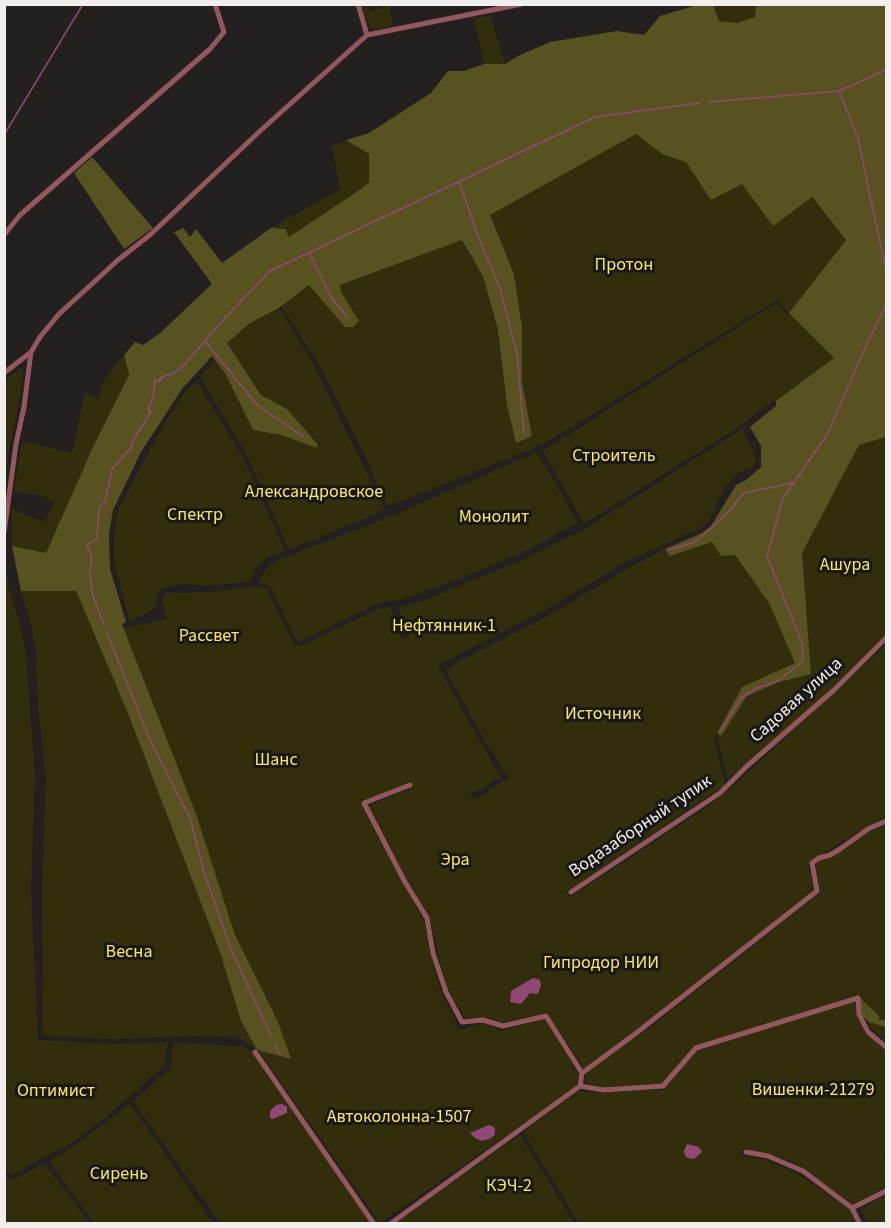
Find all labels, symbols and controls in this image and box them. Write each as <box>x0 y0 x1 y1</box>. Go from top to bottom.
park label: Протон <box>595 255 653 277</box>
park label: Строитель <box>572 446 656 468</box>
park label: Александровское <box>245 482 383 504</box>
park label: Спектр <box>167 505 223 527</box>
park label: Монолит <box>459 507 529 529</box>
park label: Ашура <box>820 555 870 577</box>
park label: Нефтянник-1 <box>392 616 496 638</box>
park label: Рассвет <box>179 626 239 648</box>
street label: Садовая улица <box>746 654 848 748</box>
park label: Источник <box>565 704 641 726</box>
park label: Шанс <box>254 750 298 772</box>
street label: Водазаборный тупик <box>565 771 717 883</box>
park label: Эра <box>440 850 470 872</box>
park label: Весна <box>106 942 152 964</box>
park label: Гипродор НИИ <box>543 953 659 975</box>
park label: Вишенки-21279 <box>752 1080 874 1102</box>
park label: Оптимист <box>17 1081 95 1103</box>
park label: Автоколонна-1507 <box>327 1107 471 1129</box>
park label: Сирень <box>90 1164 148 1186</box>
park label: КЭЧ-2 <box>486 1176 532 1198</box>

